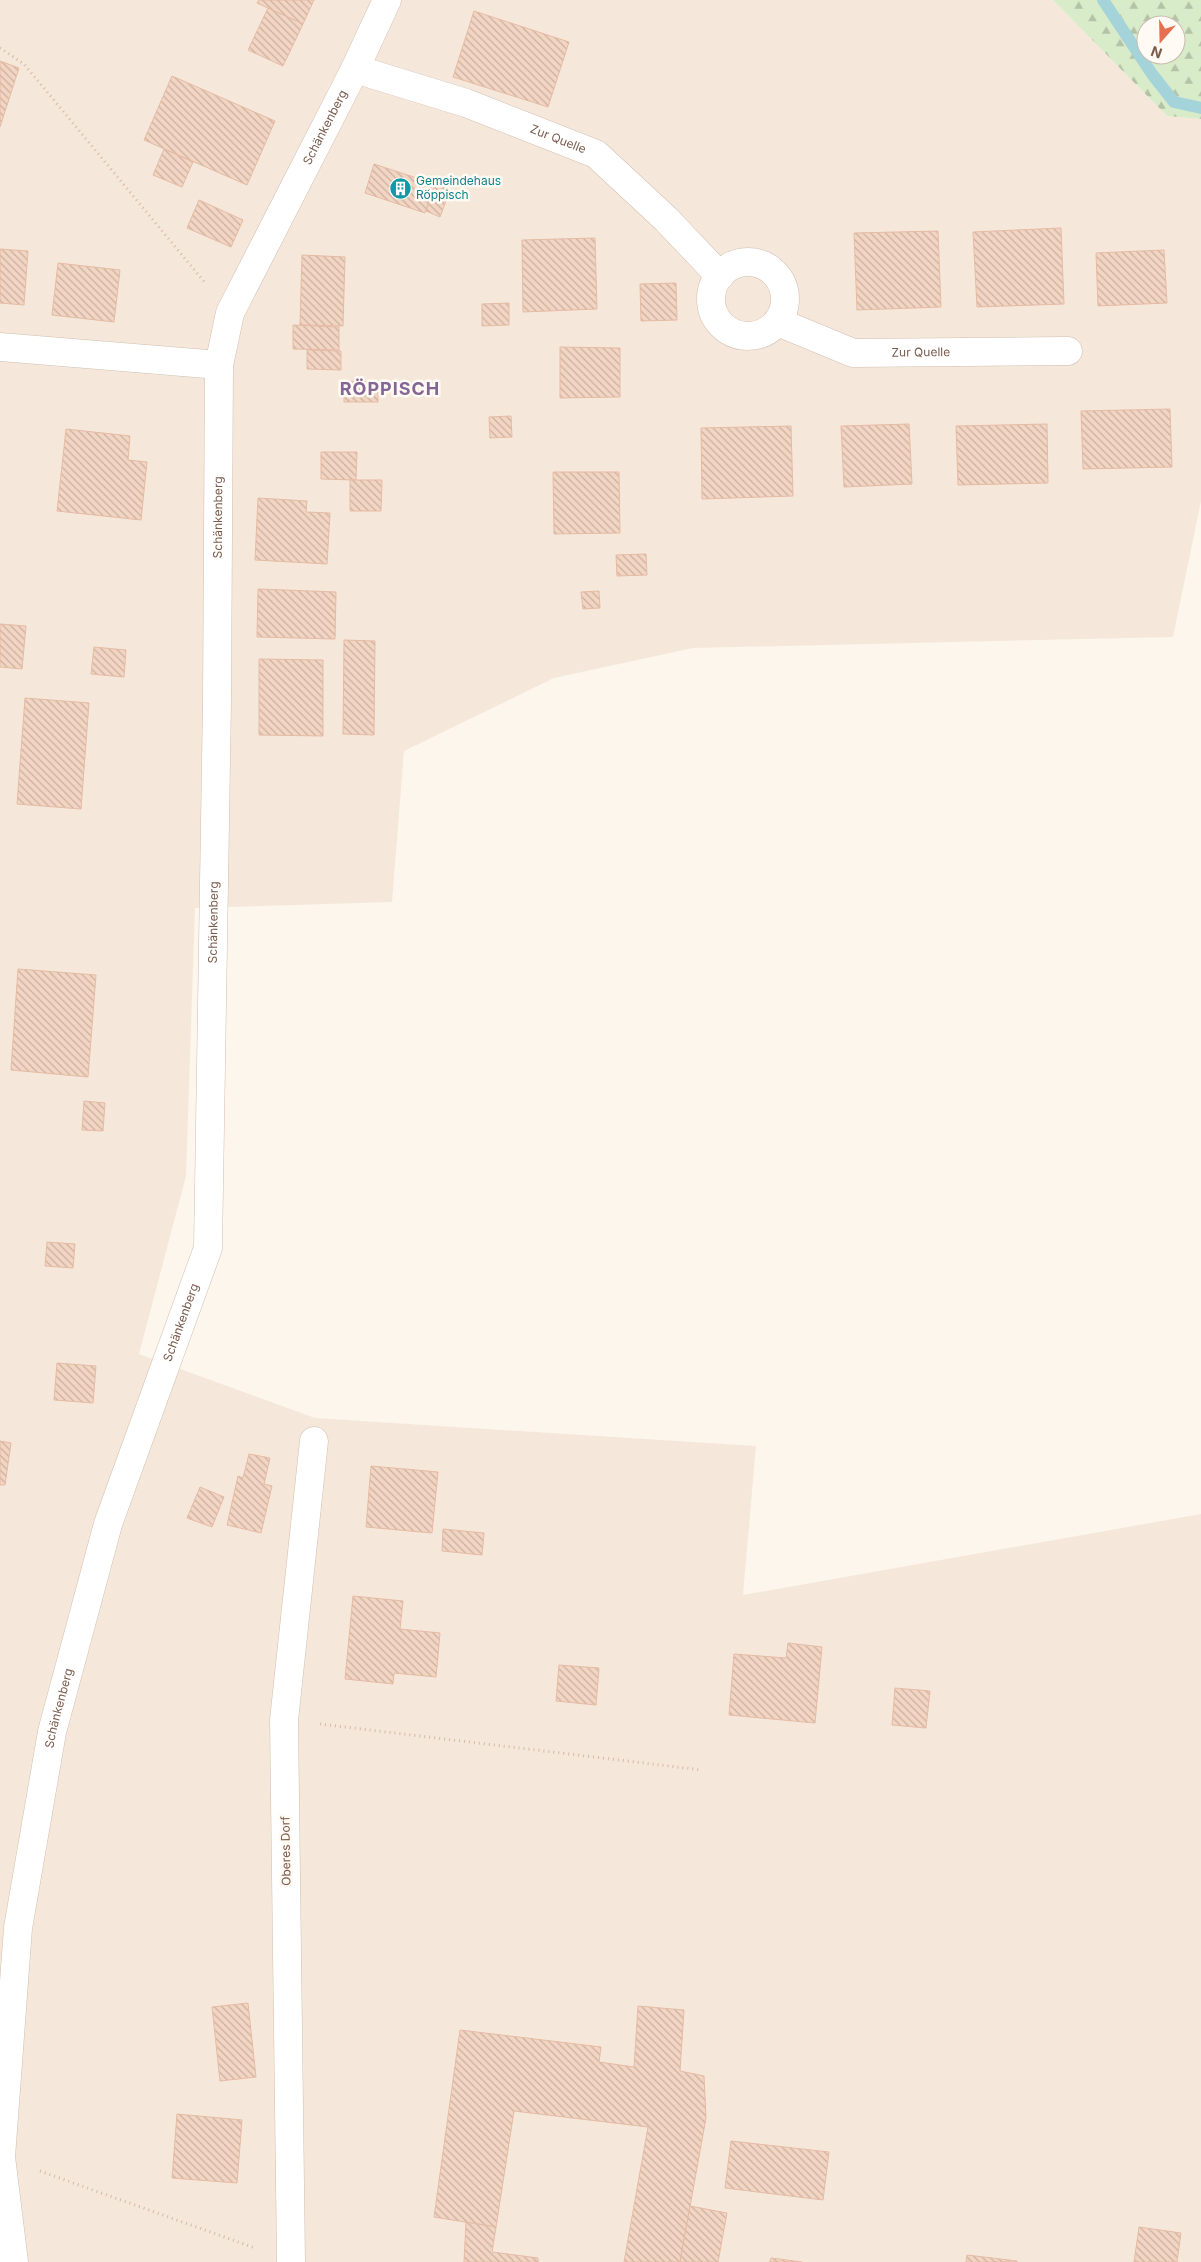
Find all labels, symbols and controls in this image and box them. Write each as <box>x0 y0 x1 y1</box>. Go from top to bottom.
north arrow <box>1136 15 1186 65</box>
text: N <box>1148 43 1164 62</box>
street label: Schänkenberg <box>299 87 350 167</box>
street label: Zur Quelle <box>528 121 588 156</box>
place label: Gemeindehaus Röppisch <box>416 173 501 202</box>
building icon: Gemeindehaus Röppisch <box>388 176 412 200</box>
street label: Zur Quelle <box>891 344 950 360</box>
district label: RÖPPISCH <box>340 378 440 399</box>
street label: Schänkenberg <box>210 476 225 558</box>
street label: Schänkenberg <box>205 881 221 963</box>
street label: Schänkenberg <box>159 1281 202 1364</box>
street label: Schänkenberg <box>41 1667 76 1749</box>
street label: Oberes Dorf <box>277 1816 294 1886</box>

